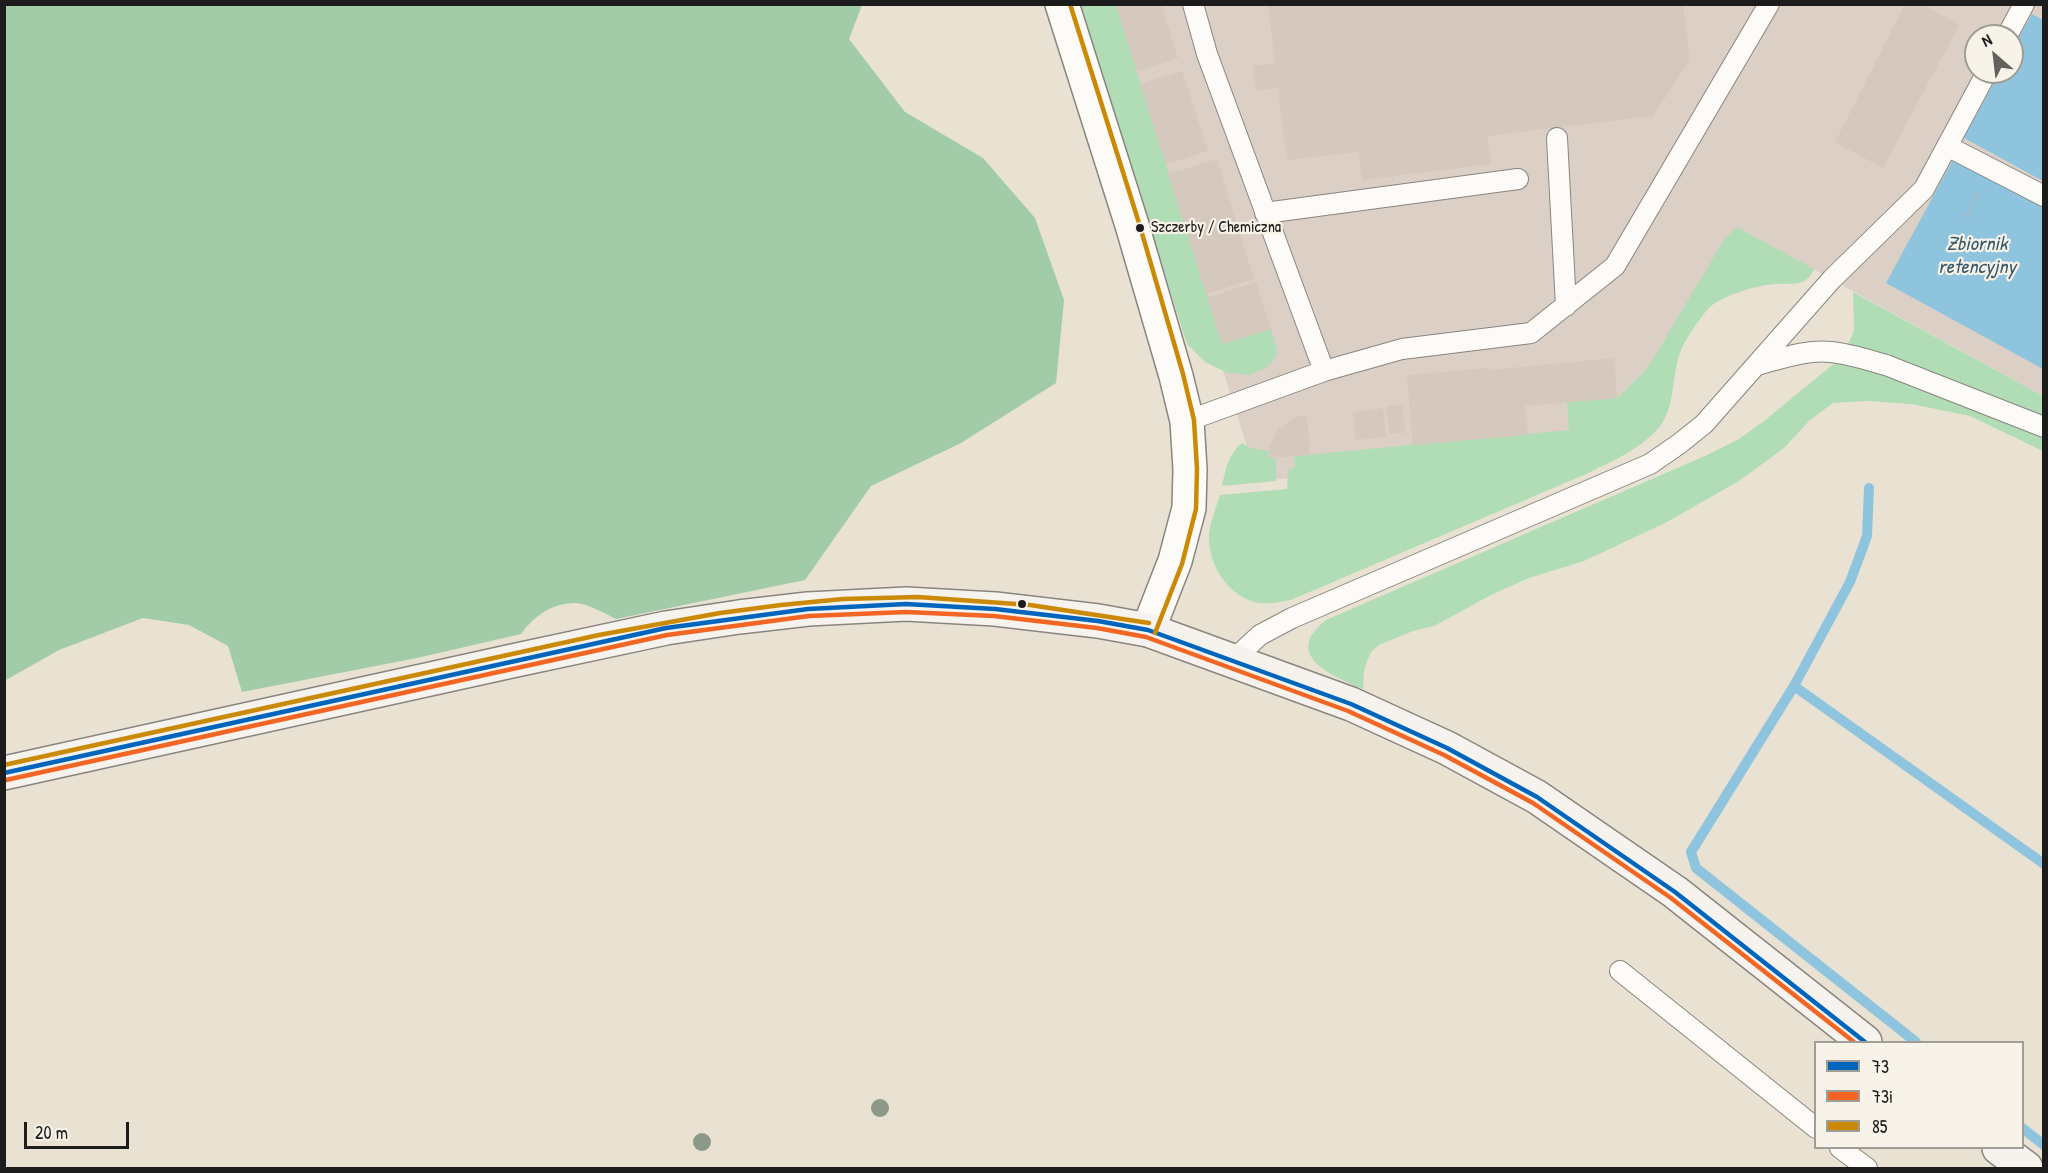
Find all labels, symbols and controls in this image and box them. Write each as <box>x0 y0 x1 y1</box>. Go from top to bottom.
north arrow <box>1964 24 2024 84</box>
text: N <box>1978 28 1995 52</box>
place label: Szczerby / Chemiczna <box>1151 218 1281 238</box>
marker: Szczerby / Chemiczna <box>1134 222 1146 234</box>
water label: Zbiornik retencyjny <box>1938 233 2016 280</box>
unlabelled marker <box>1016 598 1028 610</box>
legend <box>1814 1041 2024 1149</box>
text: 73 <box>1872 1054 1889 1079</box>
text: 73i <box>1872 1084 1893 1109</box>
scale bar <box>27 1110 132 1148</box>
text: 85 <box>1872 1114 1887 1139</box>
text: 20 m <box>35 1120 68 1145</box>

